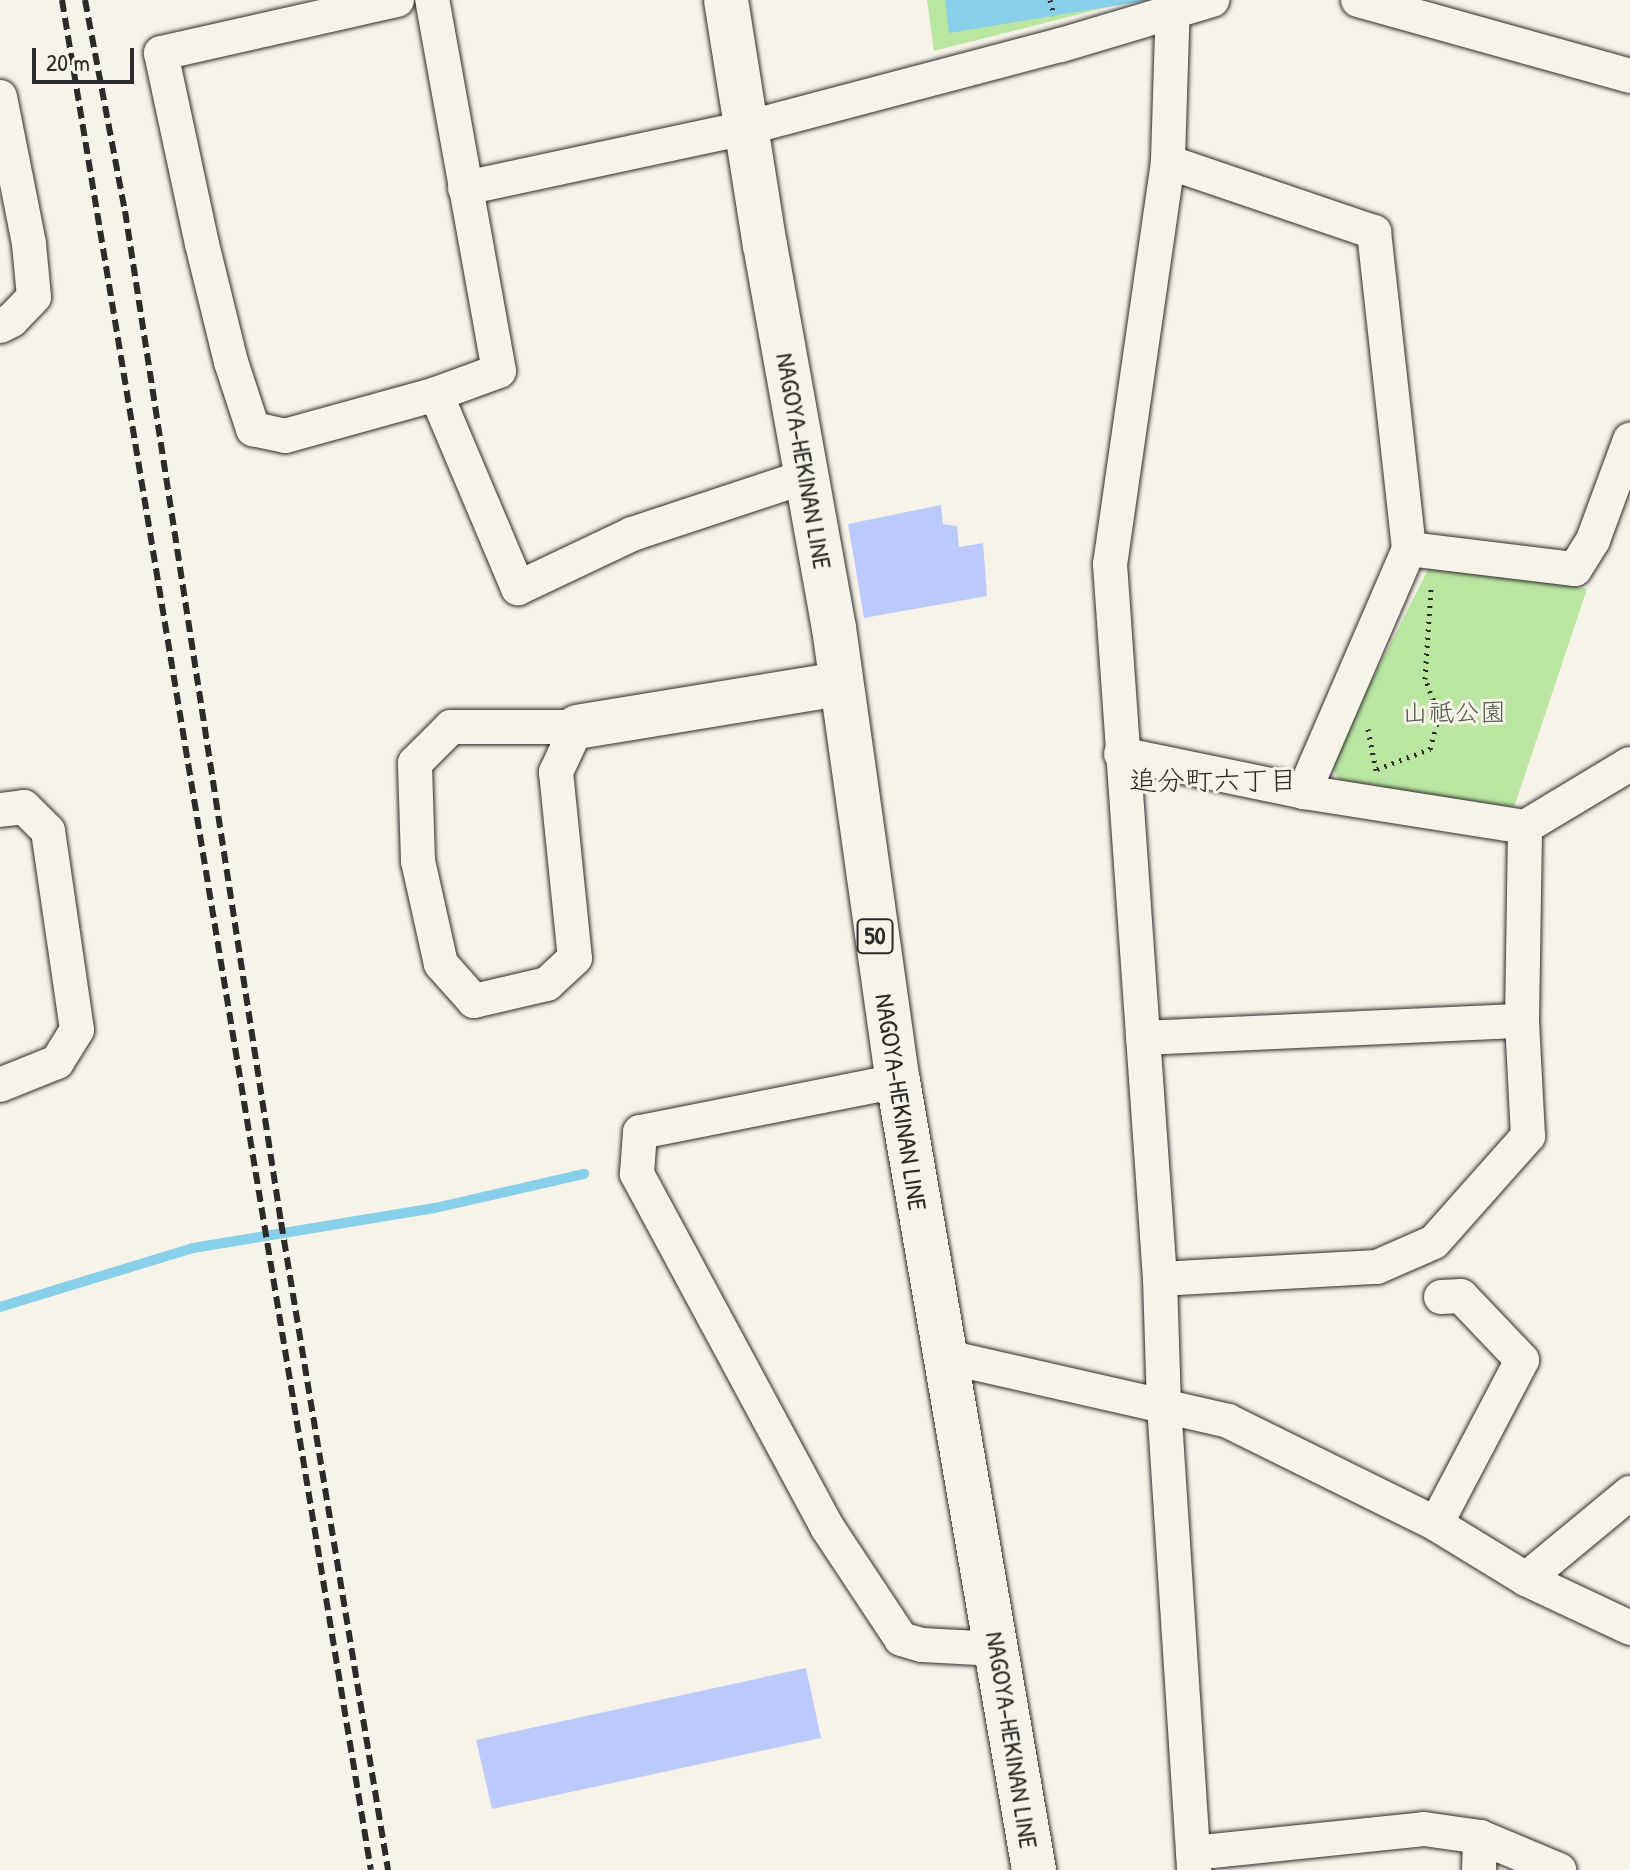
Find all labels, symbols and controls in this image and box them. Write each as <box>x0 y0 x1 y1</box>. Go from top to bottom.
scale bar <box>36 32 138 82</box>
text: 20 m <box>46 46 90 78</box>
street label: NAGOYA-HEKINAN LINE <box>770 350 838 572</box>
park label: 山祗公園 <box>1402 696 1506 728</box>
district label: 追分町六丁目 <box>1129 763 1297 797</box>
road number: 50 <box>855 916 895 956</box>
street label: NAGOYA-HEKINAN LINE <box>868 991 934 1213</box>
street label: NAGOYA-HEKINAN LINE <box>979 1629 1045 1851</box>

